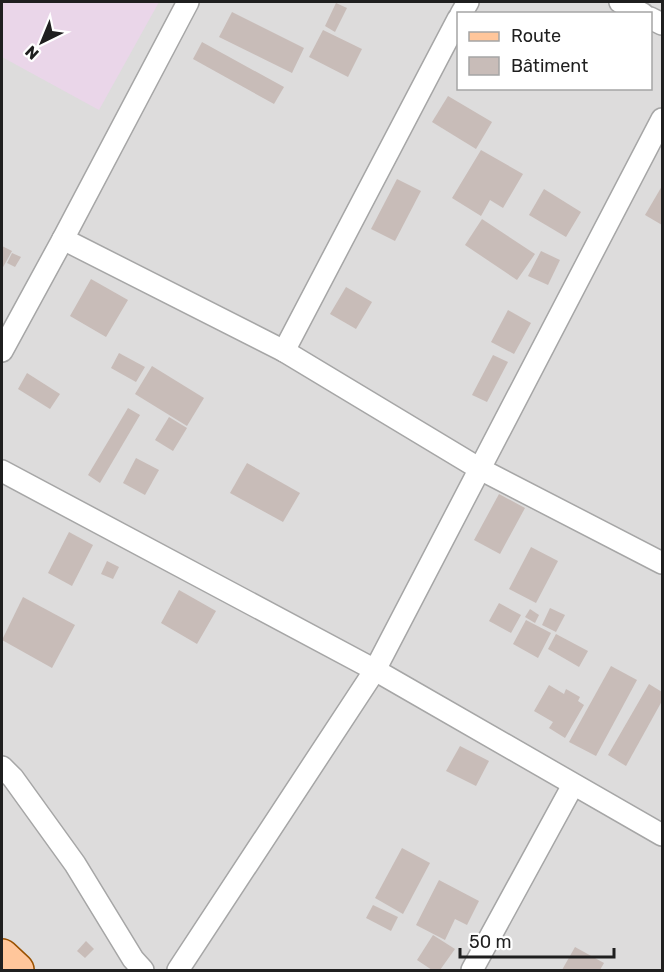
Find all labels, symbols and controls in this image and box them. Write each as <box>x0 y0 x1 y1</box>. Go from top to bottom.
north arrow <box>12 12 72 72</box>
legend <box>457 12 652 90</box>
text: Route <box>511 25 561 47</box>
text: N <box>21 42 43 63</box>
text: Bâtiment <box>511 55 588 77</box>
scale bar <box>460 921 614 959</box>
text: 50 m <box>469 931 512 953</box>

